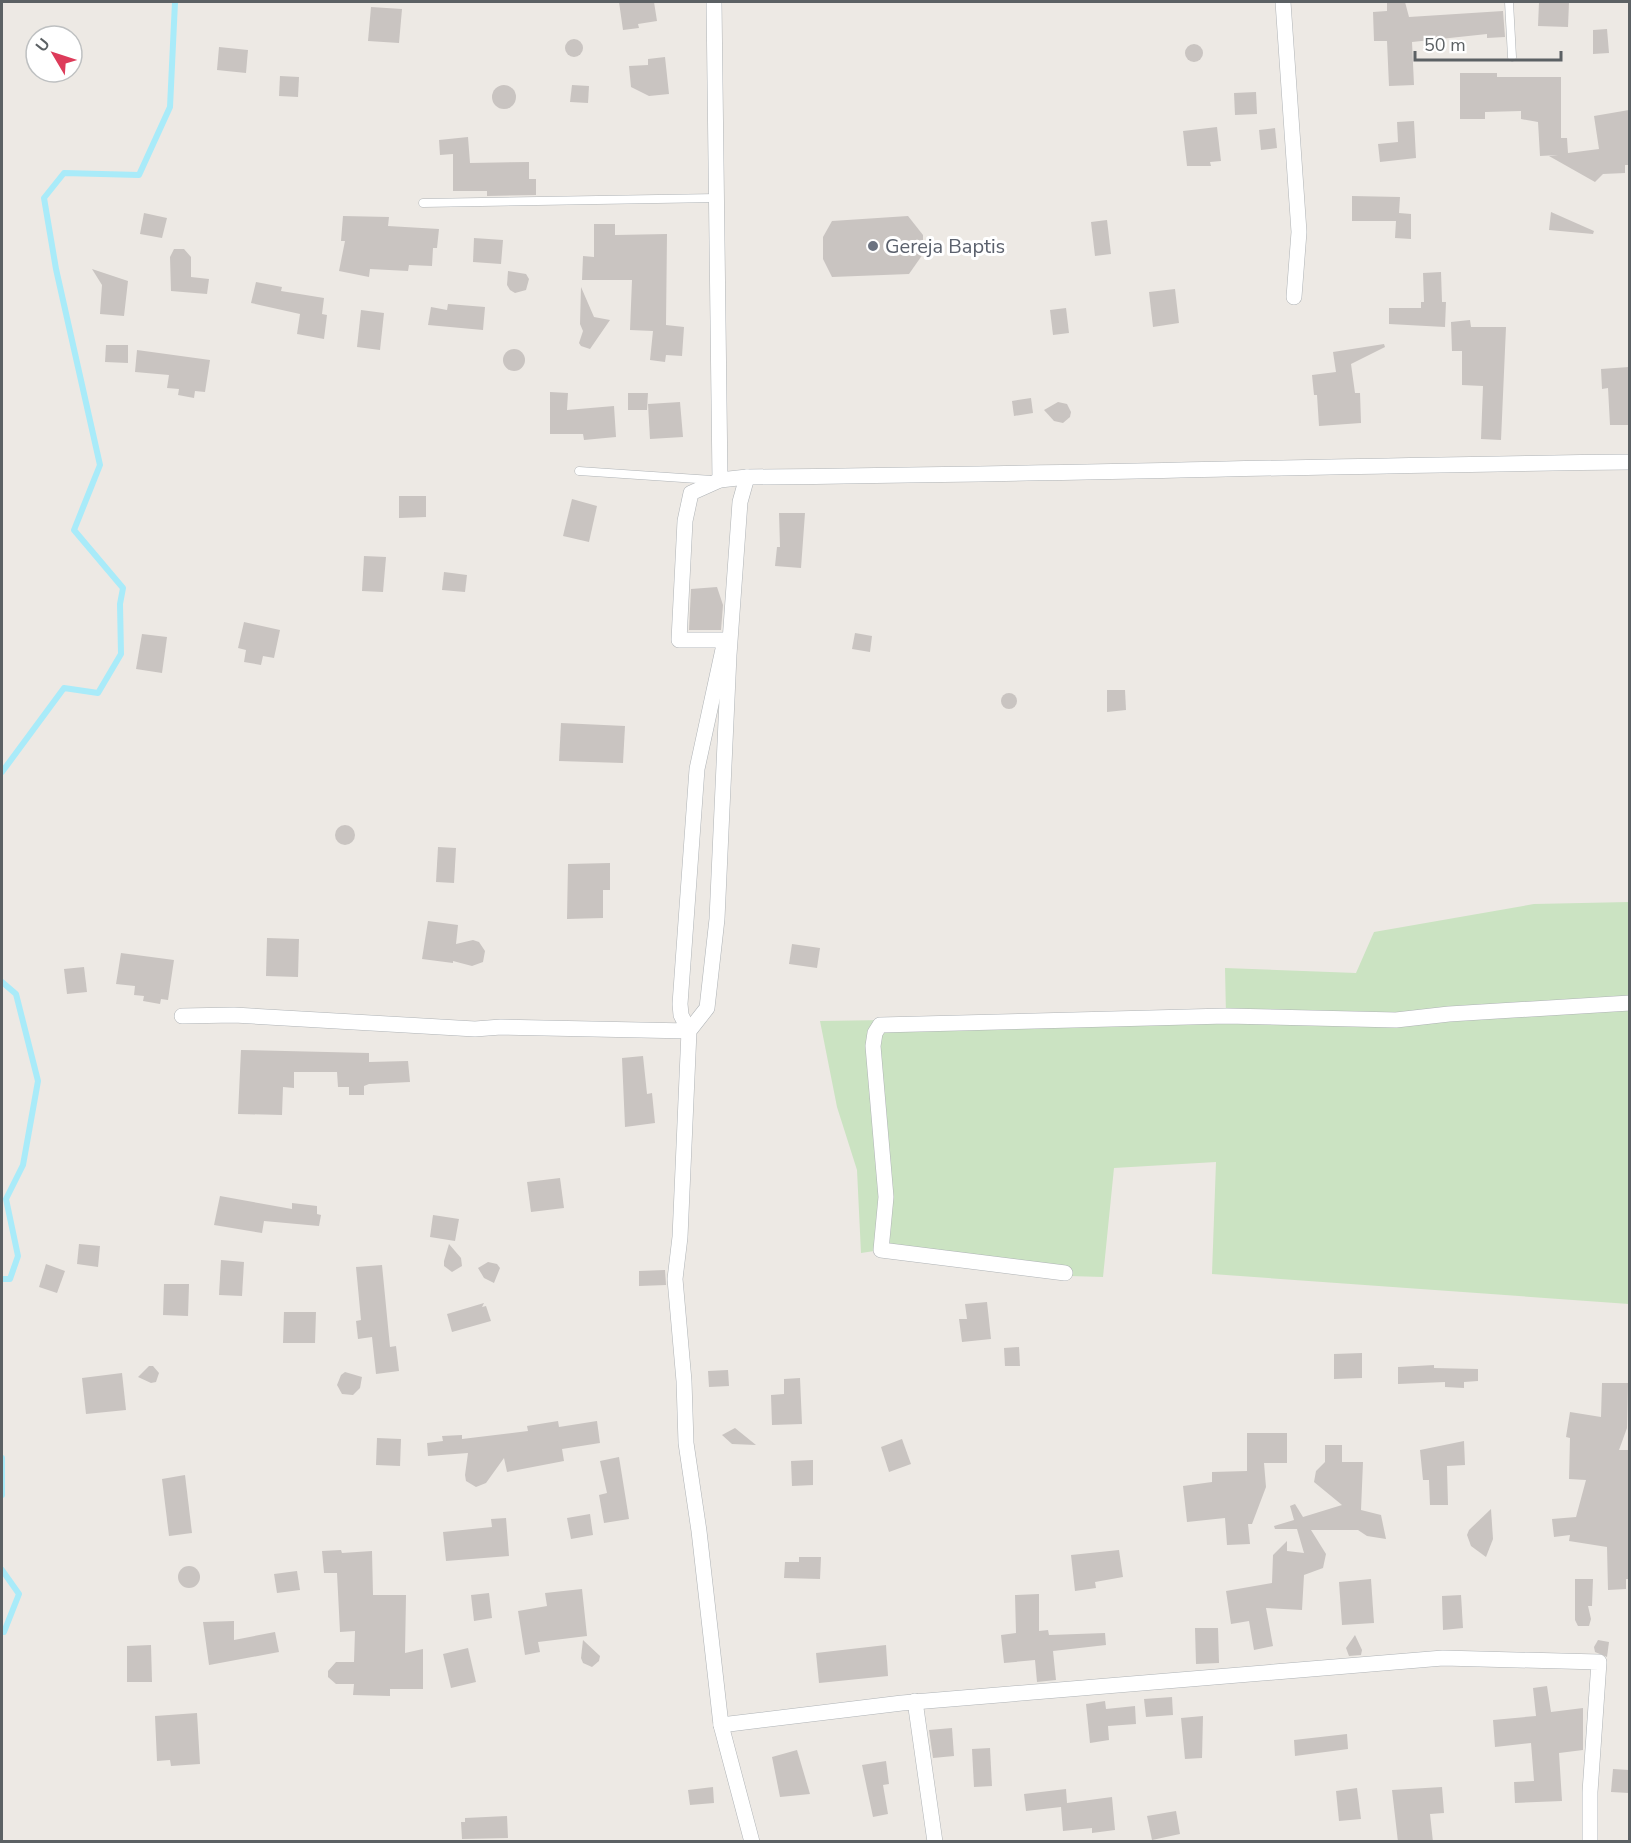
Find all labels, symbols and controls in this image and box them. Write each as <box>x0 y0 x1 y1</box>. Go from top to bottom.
north arrow <box>24 24 84 84</box>
scale bar <box>1415 24 1560 62</box>
text: 50 m <box>1424 33 1466 57</box>
text: U <box>31 34 55 57</box>
place label: Gereja Baptis <box>885 233 1005 260</box>
marker: Gereja Baptis <box>866 239 880 253</box>

